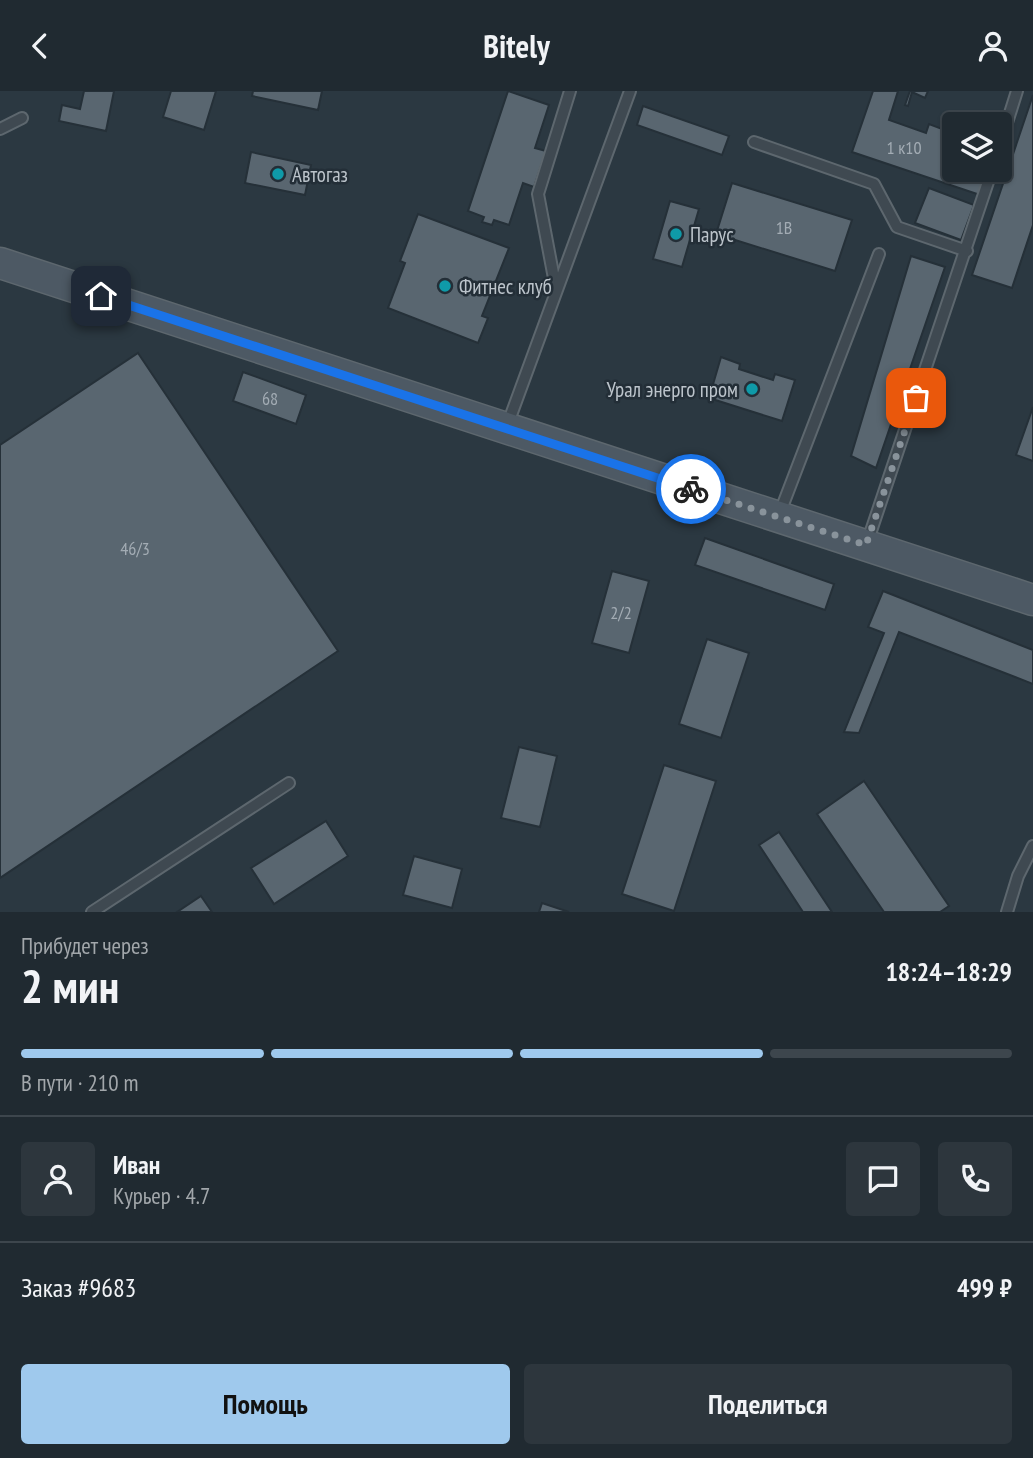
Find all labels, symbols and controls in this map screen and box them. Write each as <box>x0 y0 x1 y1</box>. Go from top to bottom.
text: Bitely <box>483 25 550 67</box>
icon: back <box>21 27 59 65</box>
icon: person <box>974 27 1012 65</box>
map controls <box>942 112 1012 182</box>
button: layers <box>942 112 1012 182</box>
house number: 1 к10 <box>886 136 922 159</box>
place label: Автогаз <box>292 161 348 188</box>
marker: Автогаз <box>270 166 286 182</box>
house number: 1В <box>776 216 792 239</box>
place label: Парус <box>690 221 734 248</box>
marker: Парус <box>668 226 684 242</box>
pin <box>71 266 131 326</box>
place label: Фитнес клуб <box>459 273 552 300</box>
icon: home <box>82 277 120 315</box>
marker: Фитнес клуб <box>437 278 453 294</box>
pin <box>886 368 946 428</box>
place label: Урал энерго пром <box>606 376 738 403</box>
icon: bag <box>897 379 935 417</box>
marker: Урал энерго пром <box>744 381 760 397</box>
house number: 68 <box>262 387 278 410</box>
courier <box>656 454 726 524</box>
icon: bike <box>672 470 710 508</box>
house number: 46/3 <box>120 537 150 560</box>
house number: 2/2 <box>610 601 632 624</box>
text: Прибудет через <box>21 931 149 960</box>
text: 18:24–18:29 <box>885 955 1012 988</box>
text: 2 мин <box>21 956 119 1016</box>
text: В пути · 210 m <box>21 1068 138 1097</box>
button: person <box>21 1142 95 1216</box>
button: chat <box>846 1142 920 1216</box>
button: phone <box>938 1142 1012 1216</box>
text: Иван <box>113 1148 160 1181</box>
text: Курьер · 4.7 <box>113 1181 210 1210</box>
text: Заказ #9683 <box>21 1271 136 1304</box>
text: 499 ₽ <box>957 1271 1012 1304</box>
button: Помощь <box>21 1364 510 1444</box>
button: Поделиться <box>524 1364 1012 1444</box>

